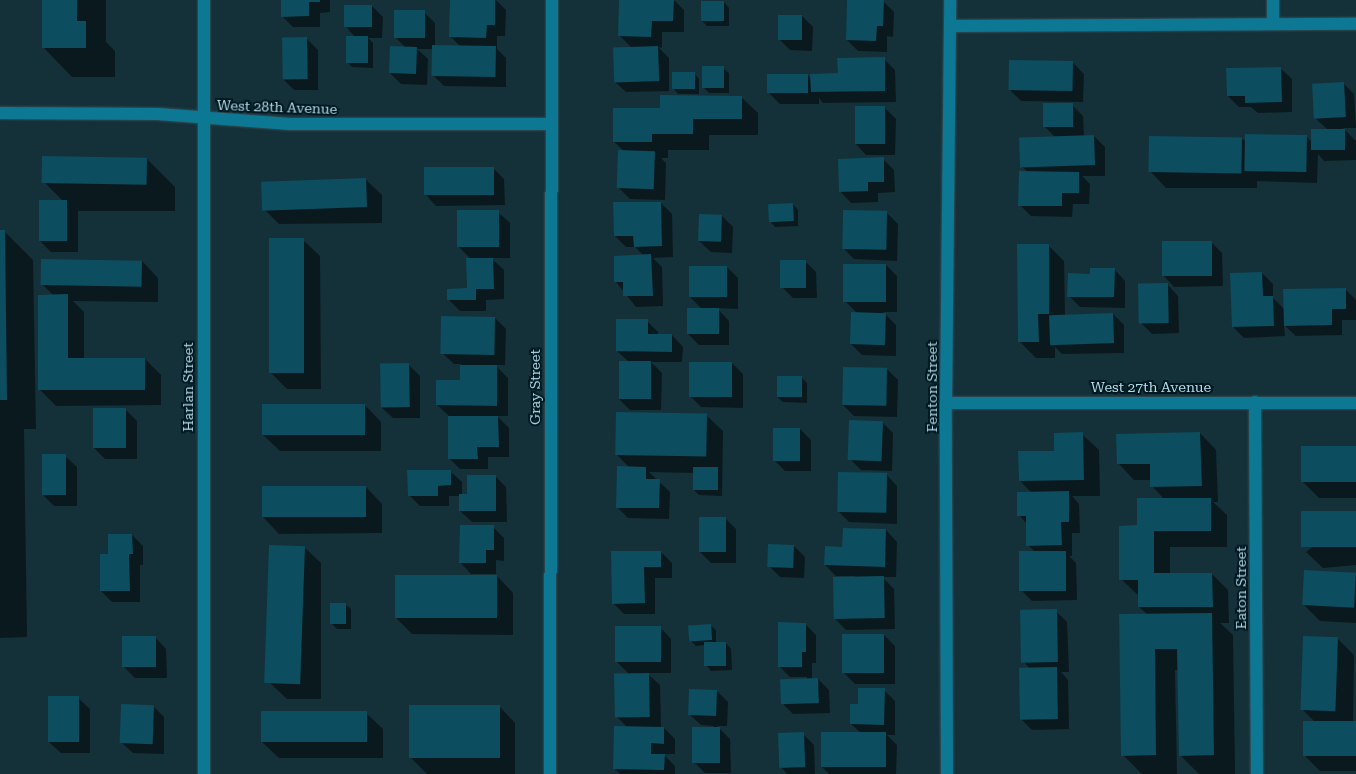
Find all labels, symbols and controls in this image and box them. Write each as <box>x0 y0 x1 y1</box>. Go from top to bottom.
street label: West 28th Avenue <box>217 97 337 117</box>
street label: Harlan Street <box>180 342 196 432</box>
street label: Fenton Street <box>924 342 940 432</box>
street label: Gray Street <box>527 349 543 425</box>
street label: West 27th Avenue <box>1091 379 1211 395</box>
street label: Eaton Street <box>1233 547 1249 629</box>

